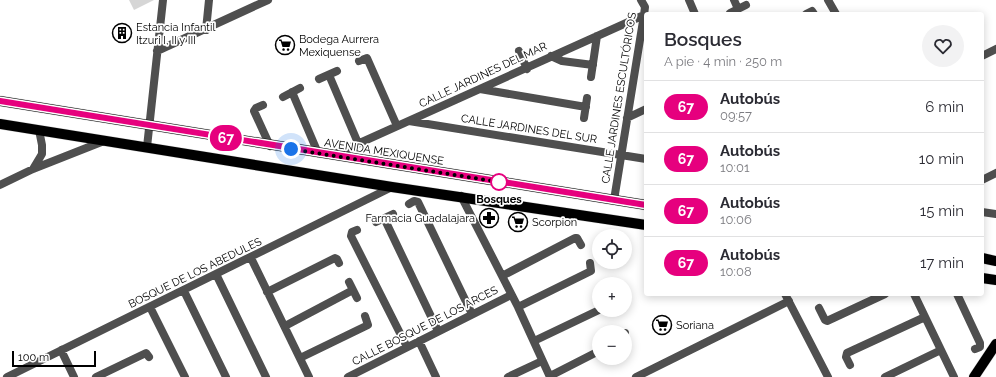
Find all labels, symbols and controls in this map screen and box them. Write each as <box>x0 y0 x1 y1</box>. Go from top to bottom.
street label: CALLE JARDINES ESCULTÓRICOS <box>598 11 639 185</box>
place label: Estancia Infantil Itzuri I, II y III <box>136 21 215 47</box>
building icon: Estancia Infantil Itzuri I, II y III <box>111 22 133 44</box>
button: heart <box>922 25 964 67</box>
text: Bosques <box>664 28 742 50</box>
place label: Bodega Aurrera Mexiquense <box>299 33 379 59</box>
supermarket icon: Bodega Aurrera Mexiquense <box>274 34 296 56</box>
street label: CALLE JARDINES DEL MAR <box>417 40 549 110</box>
text: A pie · 4 min · 250 m <box>664 54 782 69</box>
text: Autobús <box>720 90 780 108</box>
text: 6 min <box>925 98 964 116</box>
text: 67 <box>678 99 694 115</box>
text: 09:57 <box>720 108 752 123</box>
street label: CALLE JARDINES DEL SUR <box>460 112 598 146</box>
line badge: 67 <box>208 125 244 151</box>
text: 67 <box>218 130 234 146</box>
street label: AVENIDA MEXIQUENSE <box>323 136 445 168</box>
your location <box>281 139 301 159</box>
text: Autobús <box>720 142 780 160</box>
text: 10 min <box>919 150 964 168</box>
text: 67 <box>678 151 694 167</box>
text: 10:01 <box>720 160 749 175</box>
marker: Bosques <box>490 173 508 191</box>
place label: Bosques <box>476 193 522 206</box>
text: Autobús <box>720 194 780 212</box>
text: 15 min <box>920 202 964 220</box>
text: 67 <box>678 203 694 219</box>
pharmacy icon: Farmacia Guadalajara <box>478 207 500 229</box>
supermarket icon: Scorpion <box>507 211 529 233</box>
place label: Farmacia Guadalajara <box>366 212 475 225</box>
text: 10:06 <box>720 212 752 227</box>
place label: Scorpion <box>532 216 577 229</box>
map controls <box>592 229 632 365</box>
button: locate <box>592 229 632 269</box>
street label: BOSQUE DE LOS ABEDULES <box>126 235 264 311</box>
text: Autobús <box>720 246 780 264</box>
text: 17 min <box>920 254 964 272</box>
text: 67 <box>678 255 694 271</box>
text: 10:08 <box>720 264 752 279</box>
button: + <box>592 277 632 317</box>
street label: CALLE BOSQUE DE LOS ARCES <box>350 283 500 369</box>
supermarket icon: Soriana <box>651 314 673 336</box>
place label: Soriana <box>676 319 714 332</box>
button: − <box>592 325 632 365</box>
scale bar <box>12 349 96 368</box>
text: 100 m <box>18 351 49 364</box>

